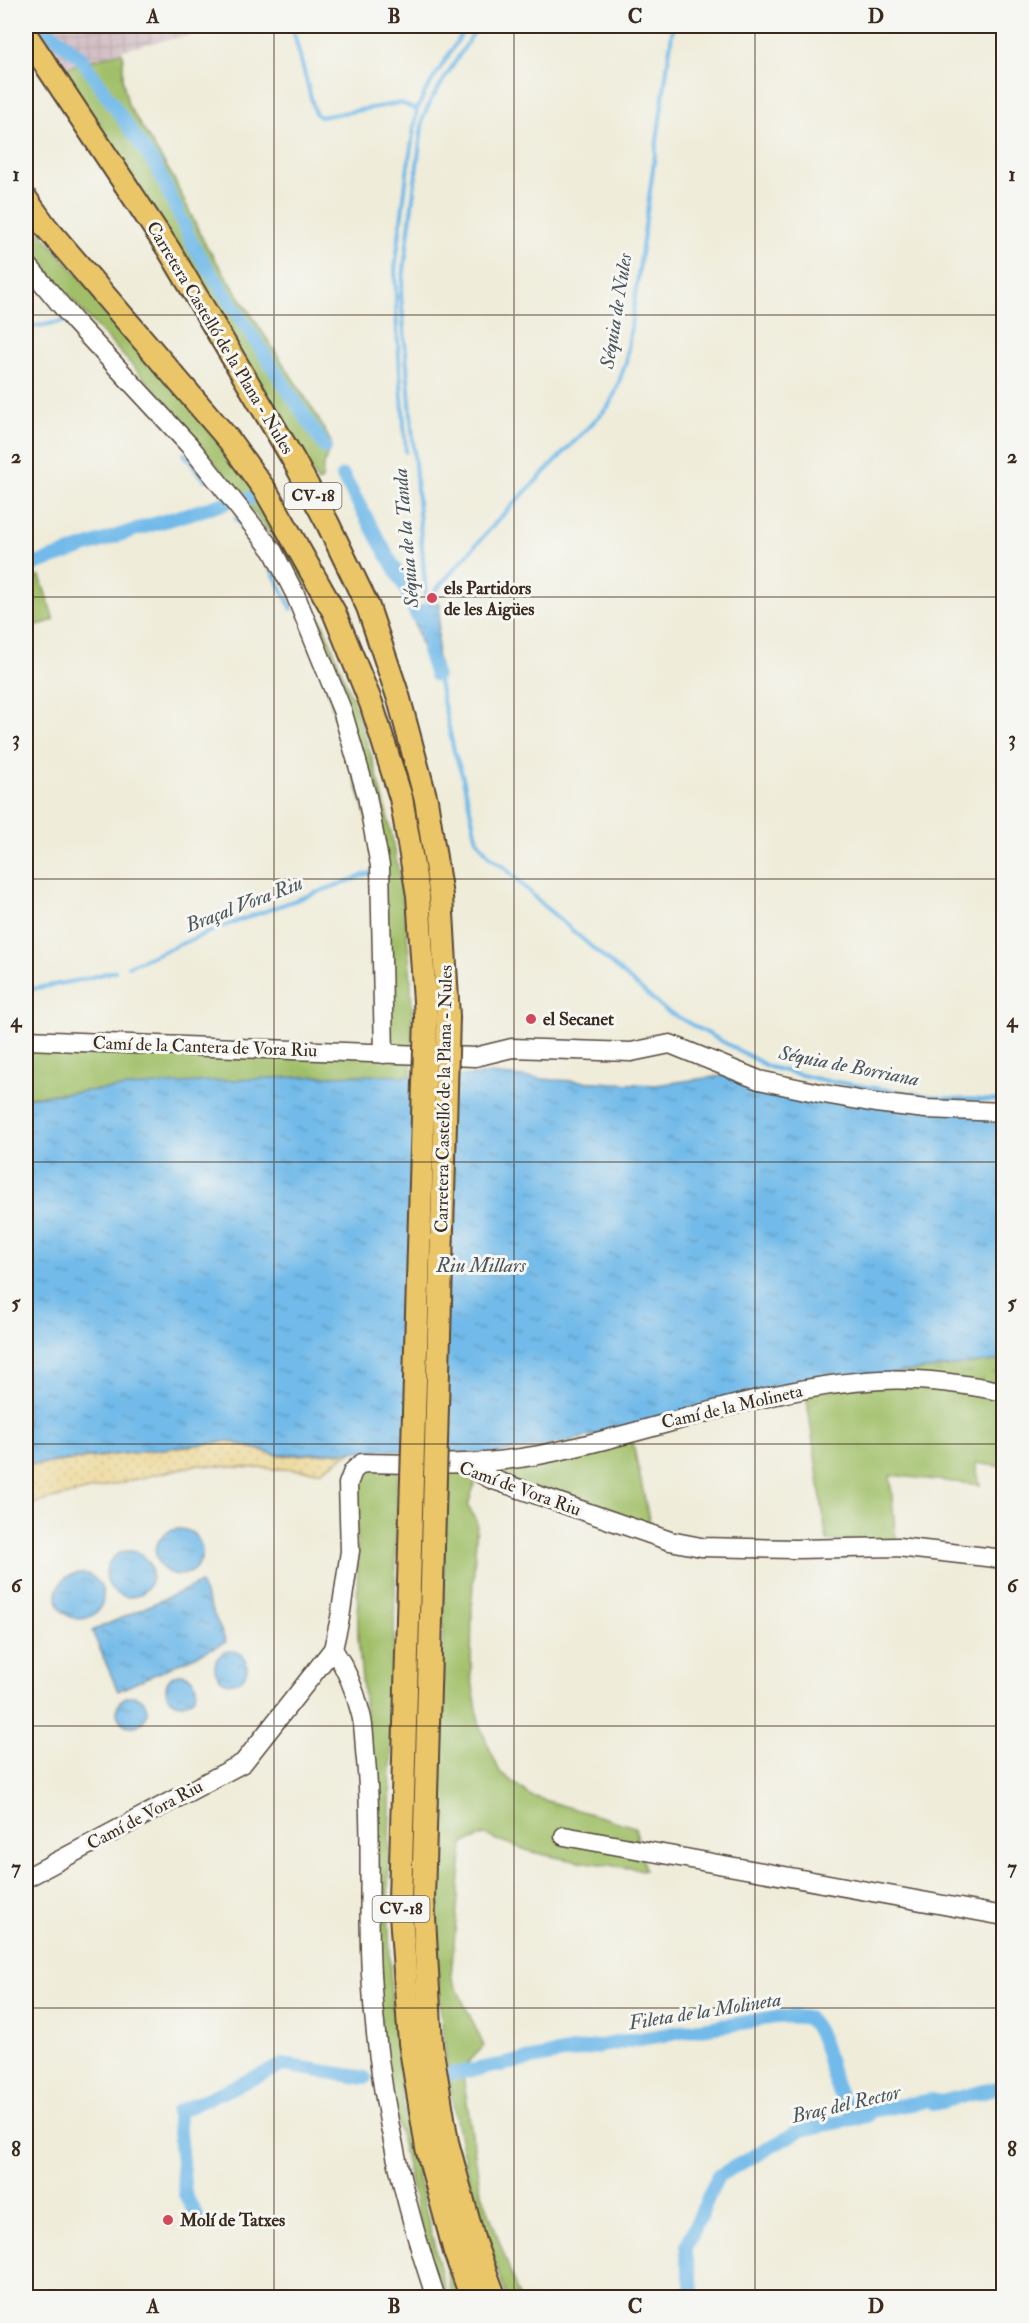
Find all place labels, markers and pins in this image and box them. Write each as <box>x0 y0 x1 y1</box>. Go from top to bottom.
place label: els Partidors de les Aigües <box>444 577 534 621</box>
marker: els Partidors de les Aigües <box>425 591 439 605</box>
place label: el Secanet <box>543 1008 614 1031</box>
marker: el Secanet <box>524 1012 538 1026</box>
place label: Molí de Tatxes <box>179 2209 285 2232</box>
marker: Molí de Tatxes <box>161 2213 175 2227</box>

